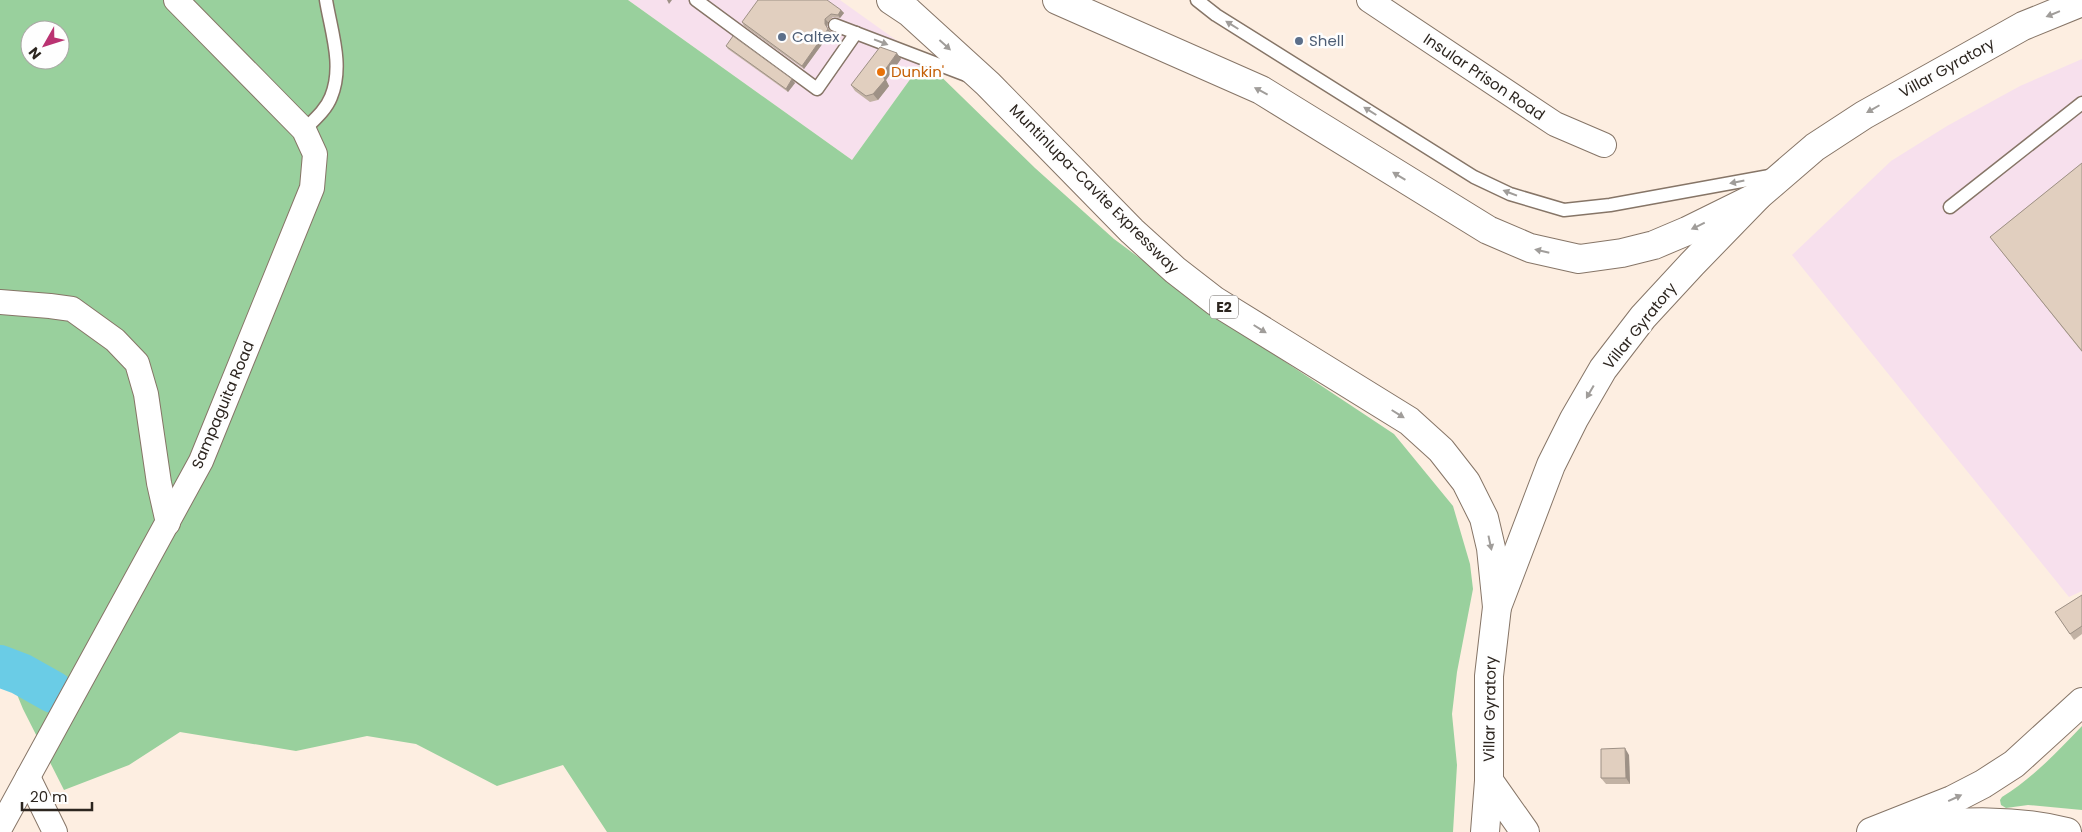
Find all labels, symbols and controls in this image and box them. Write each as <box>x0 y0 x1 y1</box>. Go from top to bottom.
one-way arrow <box>2045 11 2060 19</box>
north arrow <box>20 20 70 70</box>
one-way arrow <box>1225 20 1239 30</box>
place label: Caltex <box>792 26 839 47</box>
street label: Insular Prison Road <box>1419 28 1549 125</box>
place label: Shell <box>1309 30 1344 51</box>
marker: Caltex <box>776 31 788 43</box>
street label: Villar Gyratory <box>1895 32 1999 102</box>
marker: Shell <box>1293 35 1305 47</box>
one-way arrow <box>874 39 888 47</box>
one-way arrow <box>939 39 951 51</box>
text: N <box>24 43 46 64</box>
place label: Dunkin' <box>891 61 944 82</box>
marker: Dunkin' <box>875 66 887 78</box>
one-way arrow <box>1253 87 1268 95</box>
street label: Muntinlupa-Cavite Expressway <box>1005 99 1184 278</box>
one-way arrow <box>1867 105 1880 114</box>
one-way arrow <box>1363 107 1376 116</box>
one-way arrow <box>1393 171 1406 180</box>
one-way arrow <box>1729 178 1745 186</box>
one-way arrow <box>1502 189 1517 196</box>
one-way arrow <box>1691 222 1705 230</box>
one-way arrow <box>1535 247 1550 255</box>
street label: Villar Gyratory <box>1598 277 1681 373</box>
road number: E2 <box>1210 296 1238 318</box>
one-way arrow <box>1253 324 1266 333</box>
street label: Sampaguita Road <box>186 338 259 472</box>
one-way arrow <box>1585 386 1594 399</box>
one-way arrow <box>1391 410 1404 419</box>
one-way arrow <box>1486 535 1494 550</box>
street label: Villar Gyratory <box>1478 655 1501 762</box>
scale bar <box>22 780 92 812</box>
text: 20 m <box>30 786 68 807</box>
one-way arrow <box>1948 794 1962 802</box>

